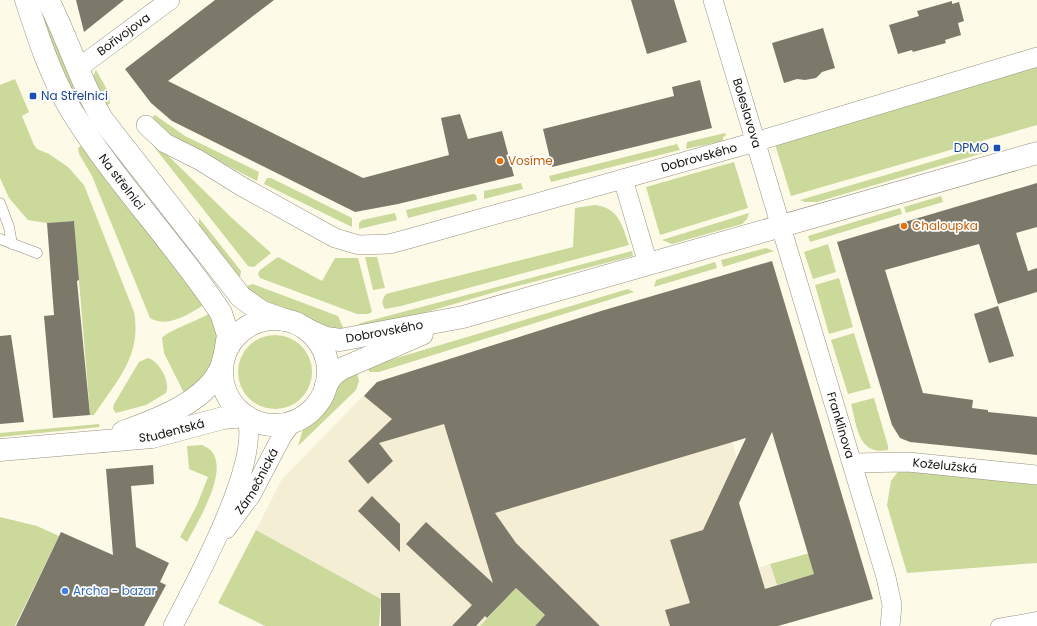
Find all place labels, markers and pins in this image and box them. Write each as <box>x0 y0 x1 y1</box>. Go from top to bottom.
place label: Na Střelnici <box>41 87 108 104</box>
marker: Na Střelnici <box>28 91 38 101</box>
place label: DPMO <box>954 139 989 156</box>
marker: DPMO <box>992 143 1002 153</box>
place label: Vosíme <box>508 152 553 169</box>
marker: Vosíme <box>495 156 505 166</box>
place label: Chaloupka <box>912 217 978 234</box>
marker: Chaloupka <box>899 221 909 231</box>
place label: Archa - bazar <box>73 582 156 599</box>
marker: Archa - bazar <box>60 586 70 596</box>

